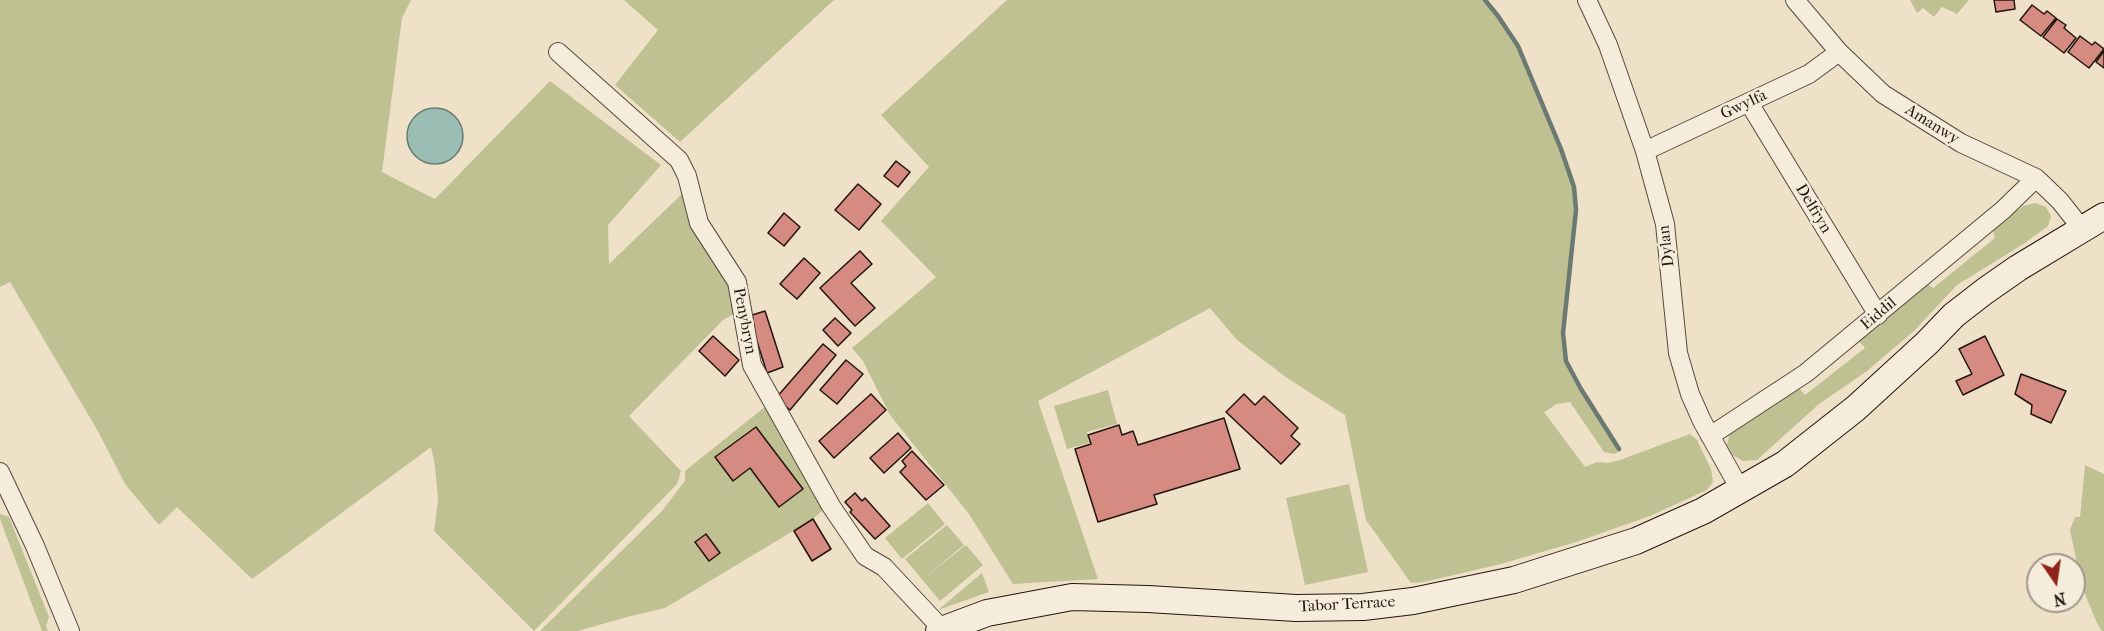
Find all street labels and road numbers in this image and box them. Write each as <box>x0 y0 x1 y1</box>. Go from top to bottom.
street label: Gwylfa <box>1718 86 1770 124</box>
street label: Amanwy <box>1901 101 1963 149</box>
street label: Delfryn <box>1791 181 1835 237</box>
street label: Dylan <box>1655 224 1679 268</box>
street label: Penybryn <box>728 286 760 356</box>
street label: Eiddil <box>1857 293 1901 335</box>
street label: Tabor Terrace <box>1298 593 1396 617</box>

